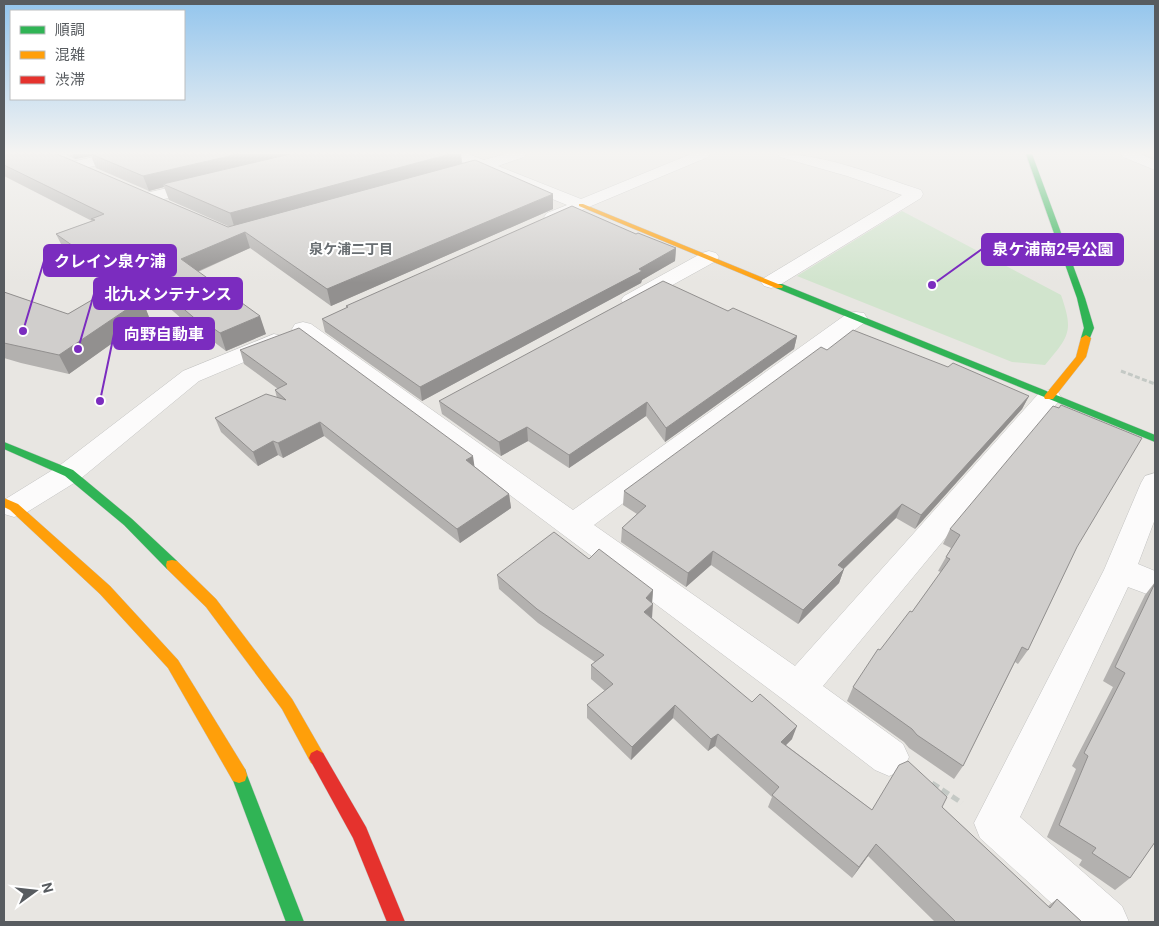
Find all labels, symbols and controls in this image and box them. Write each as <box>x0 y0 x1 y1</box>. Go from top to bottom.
legend <box>10 10 185 100</box>
text: 順調 <box>55 21 85 39</box>
text: 混雑 <box>55 46 85 64</box>
text: 渋滞 <box>55 71 85 89</box>
callout: 泉ケ浦南2号公園 <box>982 234 1123 265</box>
text: 泉ケ浦南2号公園 <box>992 240 1114 259</box>
district label: 泉ケ浦二丁目 <box>309 241 393 257</box>
callout: クレイン泉ケ浦 <box>44 245 176 276</box>
text: クレイン泉ケ浦 <box>54 252 166 271</box>
callout: 北九メンテナンス <box>94 278 242 309</box>
text: 北九メンテナンス <box>104 285 232 304</box>
callout: 向野自動車 <box>114 318 214 349</box>
text: 向野自動車 <box>124 325 204 344</box>
north arrow <box>10 866 60 916</box>
text: N <box>39 881 57 894</box>

